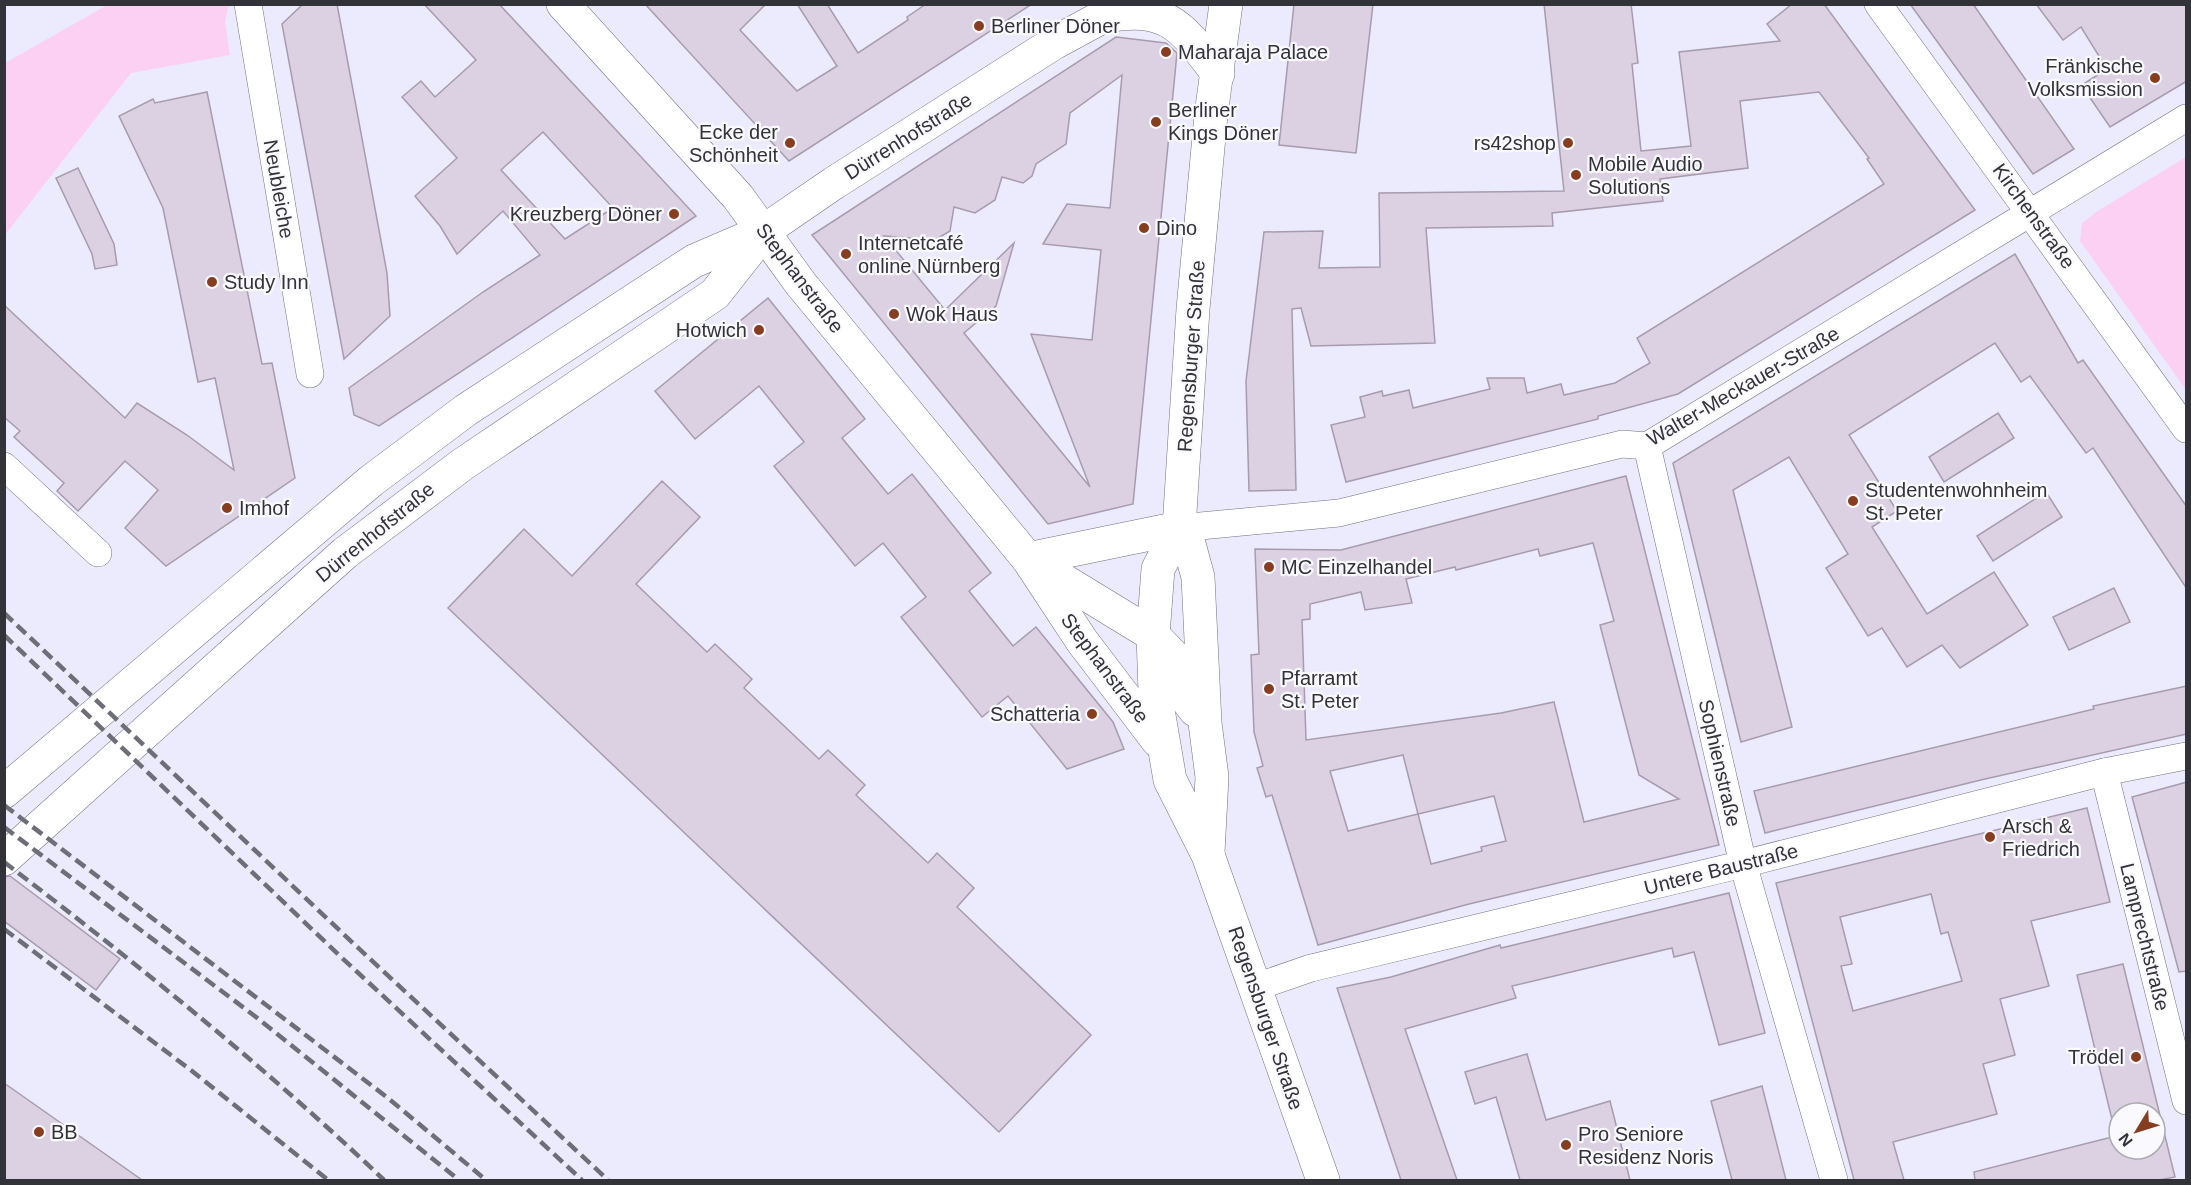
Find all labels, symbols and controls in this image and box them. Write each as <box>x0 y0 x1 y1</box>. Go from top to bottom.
place label: Berliner Döner <box>991 15 1120 37</box>
marker: Berliner Döner <box>972 19 986 33</box>
place label: Maharaja Palace <box>1178 41 1328 63</box>
marker: Maharaja Palace <box>1159 45 1173 59</box>
place label: Fränkische Volksmission <box>2027 55 2143 100</box>
marker: Fränkische Volksmission <box>2148 71 2162 85</box>
street label: Dürrenhofstraße <box>840 88 976 184</box>
place label: Berliner Kings Döner <box>1168 99 1278 144</box>
marker: Berliner Kings Döner <box>1149 115 1163 129</box>
place label: Ecke der Schönheit <box>689 121 778 166</box>
place label: rs42shop <box>1474 132 1556 154</box>
marker: Ecke der Schönheit <box>783 136 797 150</box>
marker: rs42shop <box>1561 136 1575 150</box>
street label: Neubleiche <box>259 138 299 240</box>
place label: Mobile Audio Solutions <box>1588 153 1703 198</box>
street label: Kirchenstraße <box>1989 159 2079 273</box>
marker: Mobile Audio Solutions <box>1569 168 1583 182</box>
place label: Kreuzberg Döner <box>510 203 662 225</box>
marker: Kreuzberg Döner <box>667 207 681 221</box>
place label: Dino <box>1156 217 1197 239</box>
street label: Stephanstraße <box>752 219 848 337</box>
marker: Dino <box>1137 221 1151 235</box>
place label: Internetcafé online Nürnberg <box>858 232 1000 277</box>
marker: Internetcafé online Nürnberg <box>839 247 853 261</box>
street label: Regensburger Straße <box>1173 259 1209 453</box>
place label: Study Inn <box>224 271 309 293</box>
marker: Study Inn <box>205 275 219 289</box>
place label: Wok Haus <box>906 303 998 325</box>
marker: Wok Haus <box>887 307 901 321</box>
place label: Hotwich <box>676 319 747 341</box>
street label: Walter-Meckauer-Straße <box>1643 322 1843 450</box>
marker: Hotwich <box>752 323 766 337</box>
street label: Dürrenhofstraße <box>311 478 439 586</box>
place label: Studentenwohnheim St. Peter <box>1865 479 2047 524</box>
marker: Studentenwohnheim St. Peter <box>1846 494 1860 508</box>
place label: Imhof <box>239 497 289 519</box>
marker: Imhof <box>220 501 234 515</box>
place label: MC Einzelhandel <box>1281 556 1432 578</box>
marker: MC Einzelhandel <box>1262 560 1276 574</box>
street label: Stephanstraße <box>1057 609 1153 727</box>
place label: Pfarramt St. Peter <box>1281 667 1359 712</box>
marker: Pfarramt St. Peter <box>1262 682 1276 696</box>
street label: Sophienstraße <box>1695 697 1745 829</box>
place label: Schatteria <box>990 703 1081 725</box>
marker: Schatteria <box>1085 707 1099 721</box>
place label: Arsch & Friedrich <box>2002 815 2080 860</box>
marker: Arsch & Friedrich <box>1983 830 1997 844</box>
street label: Untere Baustraße <box>1642 839 1800 899</box>
street label: Lamprechtstraße <box>2116 861 2174 1013</box>
street label: Regensburger Straße <box>1224 923 1308 1113</box>
place label: Trödel <box>2068 1046 2124 1068</box>
marker: Trödel <box>2129 1050 2143 1064</box>
north arrow <box>2107 1101 2167 1161</box>
place label: BB <box>51 1121 78 1143</box>
place label: Pro Seniore Residenz Noris <box>1578 1123 1714 1168</box>
marker: BB <box>32 1125 46 1139</box>
text: N <box>2115 1130 2136 1150</box>
marker: Pro Seniore Residenz Noris <box>1559 1138 1573 1152</box>

